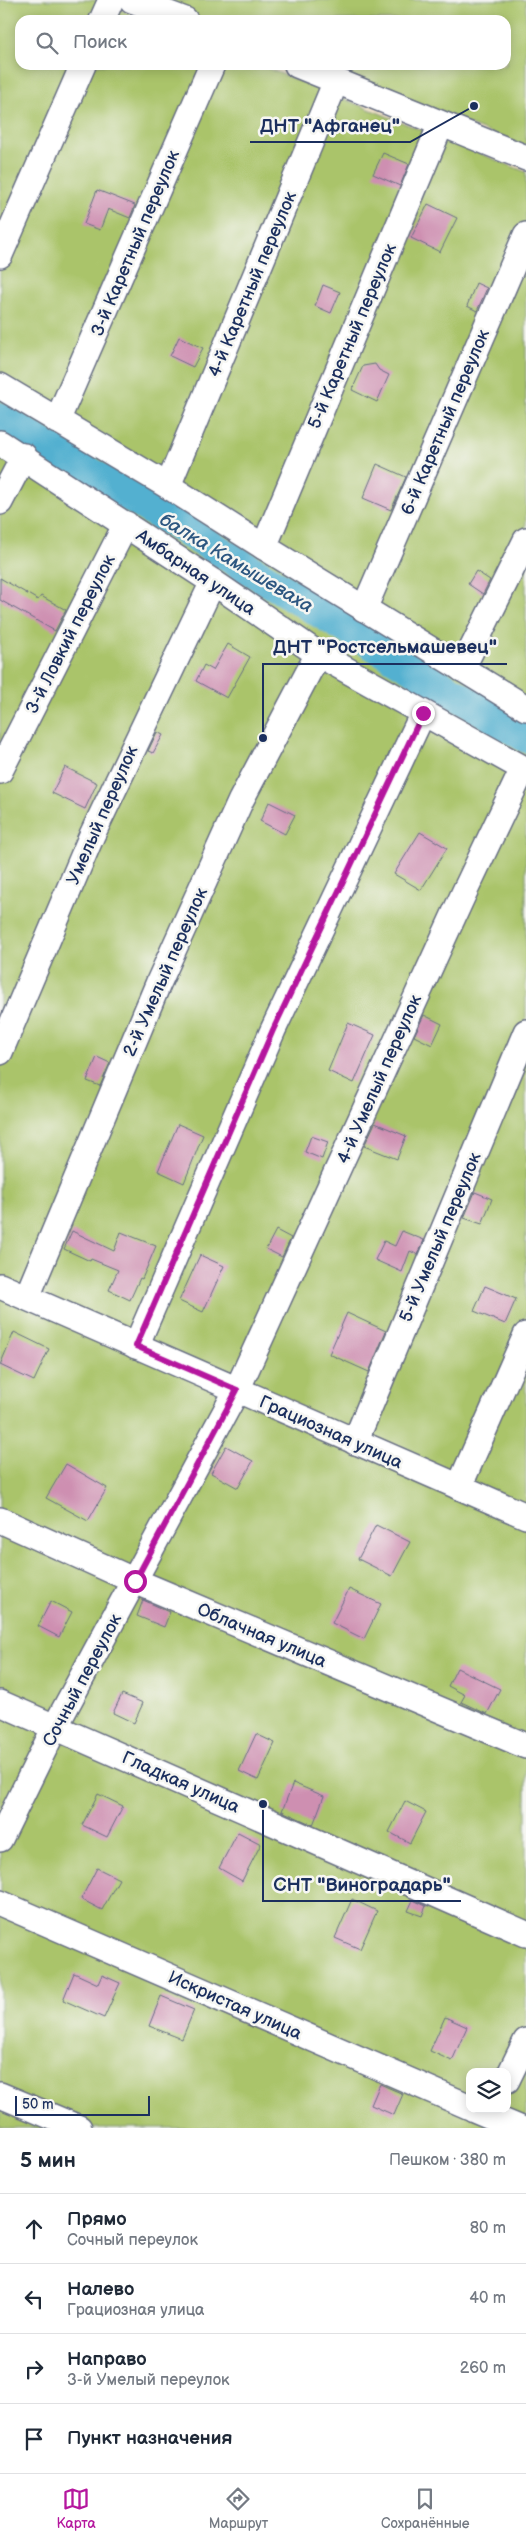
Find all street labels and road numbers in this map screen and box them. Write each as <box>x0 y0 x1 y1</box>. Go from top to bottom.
street label: 3-й Каретный переулок <box>87 147 184 339</box>
street label: 4-й Каретный переулок <box>204 188 301 380</box>
street label: 5-й Каретный переулок <box>304 240 401 432</box>
street label: 6-й Каретный переулок <box>397 326 494 518</box>
street label: Амбарная улица <box>131 524 259 620</box>
street label: 3-й Ловкий переулок <box>21 551 120 717</box>
street label: Умелый переулок <box>62 742 143 888</box>
street label: 2-й Умелый переулок <box>119 884 212 1060</box>
street label: 4-й Умелый переулок <box>333 991 426 1167</box>
street label: 5-й Умелый переулок <box>395 1149 486 1325</box>
street label: Грациозная улица <box>256 1391 406 1474</box>
street label: Облачная улица <box>194 1599 330 1672</box>
street label: Сочный переулок <box>39 1610 126 1750</box>
street label: Гладкая улица <box>119 1747 243 1818</box>
street label: Искристая улица <box>165 1967 305 2044</box>

